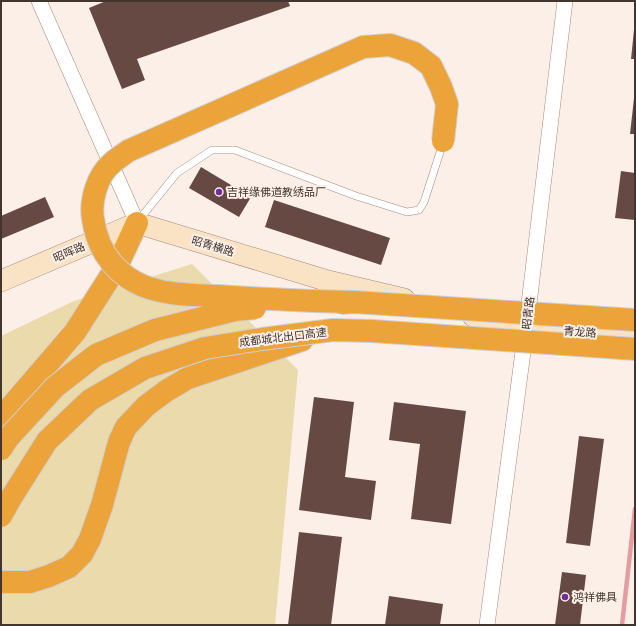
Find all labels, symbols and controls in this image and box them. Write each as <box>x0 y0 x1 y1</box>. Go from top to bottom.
place label: 吉祥缘佛道教绣品厂 <box>227 185 326 199</box>
marker: 吉祥缘佛道教绣品厂 <box>214 187 224 197</box>
street label: 昭青横路 <box>190 233 236 259</box>
street label: 昭晖路 <box>51 239 87 265</box>
street label: 昭青路 <box>519 296 537 330</box>
street label: 青龙路 <box>563 324 597 340</box>
street label: 成都城北出口高速 <box>238 325 328 349</box>
place label: 鸿祥佛具 <box>573 590 617 604</box>
marker: 鸿祥佛具 <box>560 592 570 602</box>

